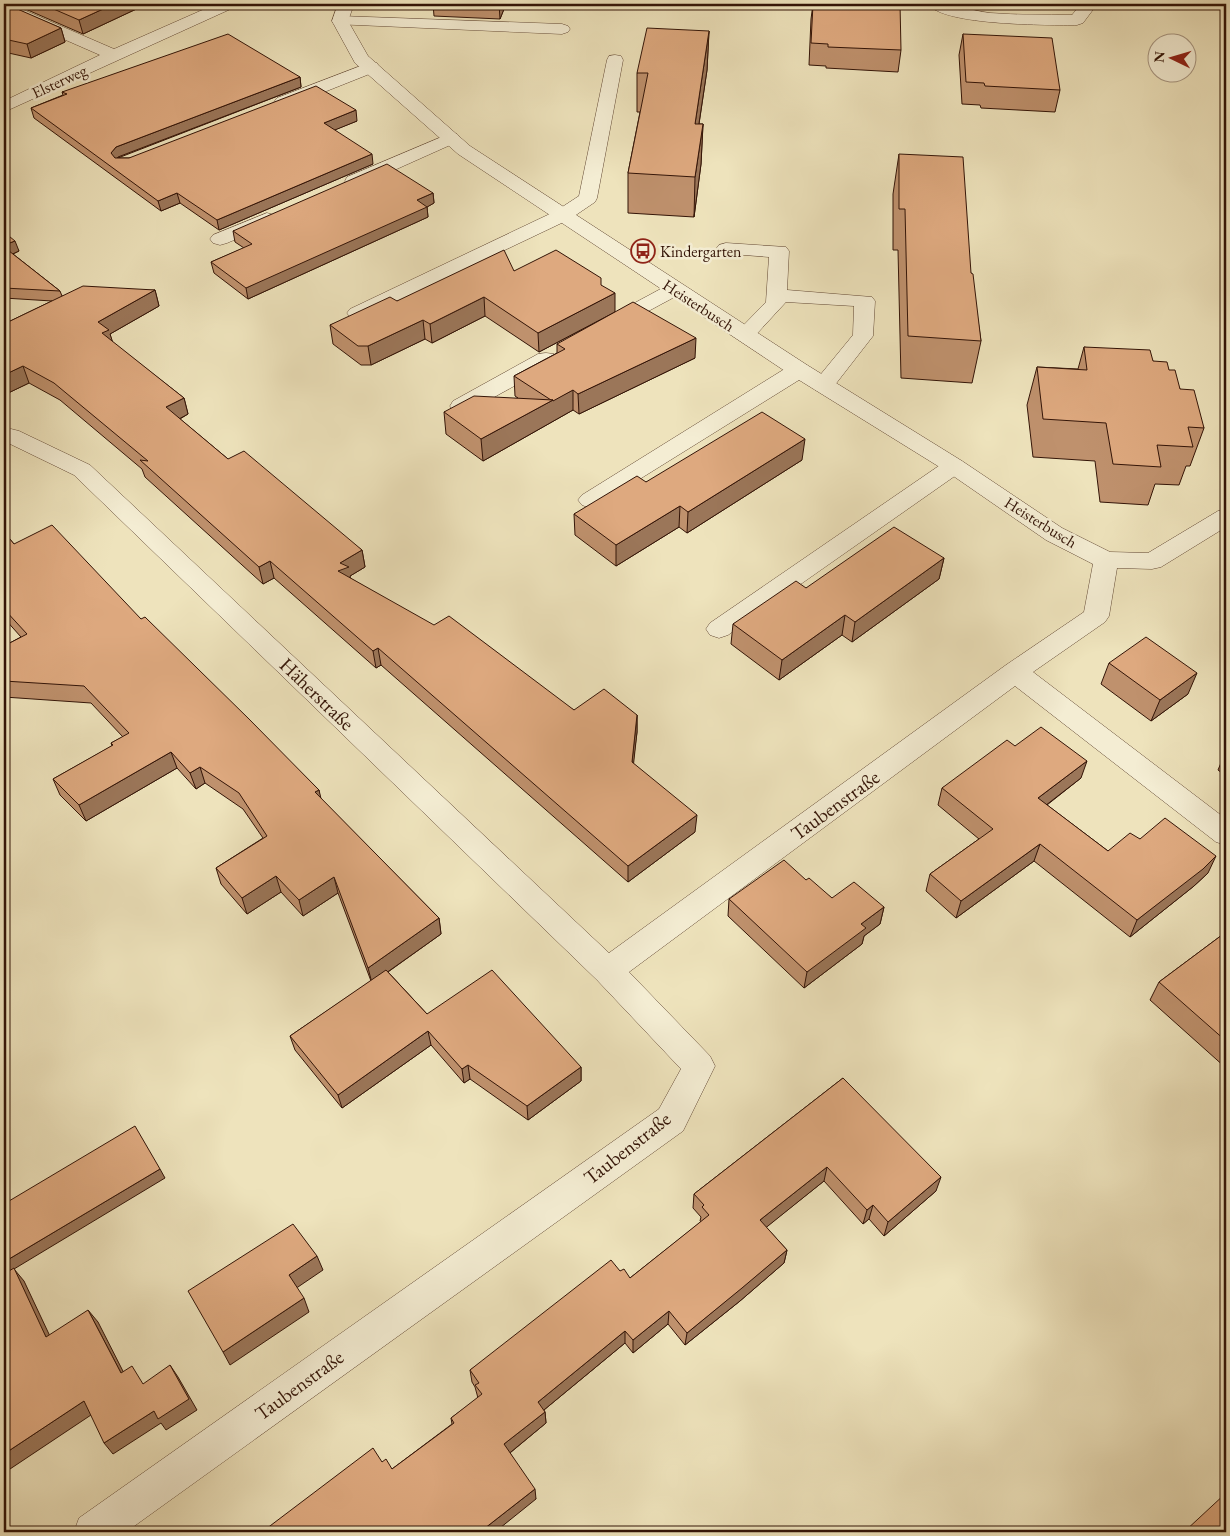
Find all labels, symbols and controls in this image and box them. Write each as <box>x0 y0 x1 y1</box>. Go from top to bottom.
north arrow <box>1148 32 1198 82</box>
text: N <box>1150 50 1169 63</box>
street label: Elsterweg <box>28 59 91 103</box>
bus stop icon: Kindergarten <box>630 238 656 264</box>
place label: Kindergarten <box>660 241 742 262</box>
street label: Heisterbusch <box>659 274 739 336</box>
street label: Heisterbusch <box>1001 492 1081 553</box>
street label: Häherstraße <box>274 652 360 736</box>
street label: Taubenstraße <box>785 764 885 846</box>
street label: Taubenstraße <box>578 1106 676 1190</box>
street label: Taubenstraße <box>249 1344 349 1426</box>

